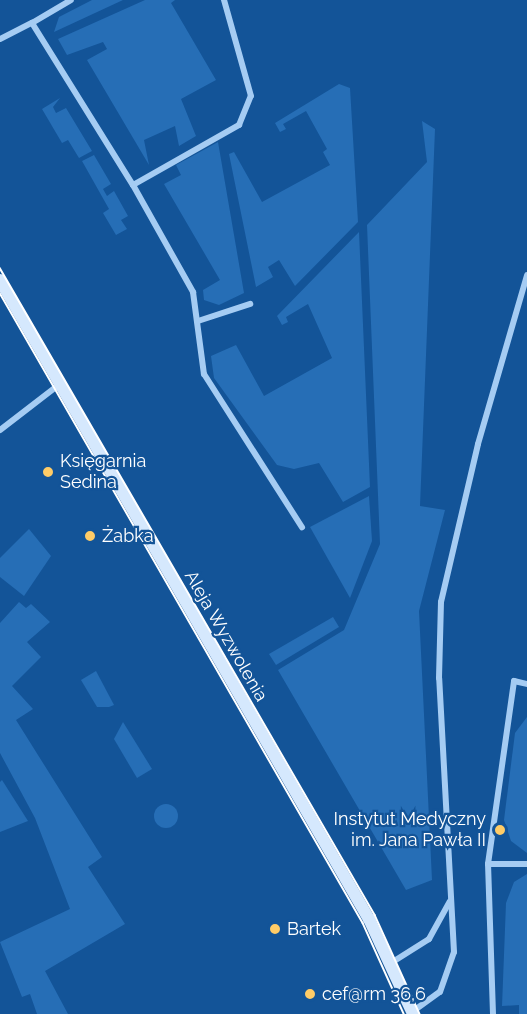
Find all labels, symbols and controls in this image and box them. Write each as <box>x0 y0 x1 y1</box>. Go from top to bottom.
place label: Księgarnia Sedina <box>60 451 146 494</box>
marker: Księgarnia Sedina <box>41 465 55 479</box>
place label: Żabka <box>102 525 154 547</box>
marker: Żabka <box>83 529 97 543</box>
street label: Aleja Wyzwolenia <box>180 567 272 705</box>
place label: Instytut Medyczny im. Jana Pawła II <box>334 809 486 852</box>
marker: Instytut Medyczny im. Jana Pawła II <box>491 821 509 839</box>
place label: Bartek <box>287 918 341 940</box>
marker: Bartek <box>268 922 282 936</box>
place label: cef@rm 36,6 <box>322 983 426 1005</box>
marker: cef@rm 36,6 <box>303 987 317 1001</box>

